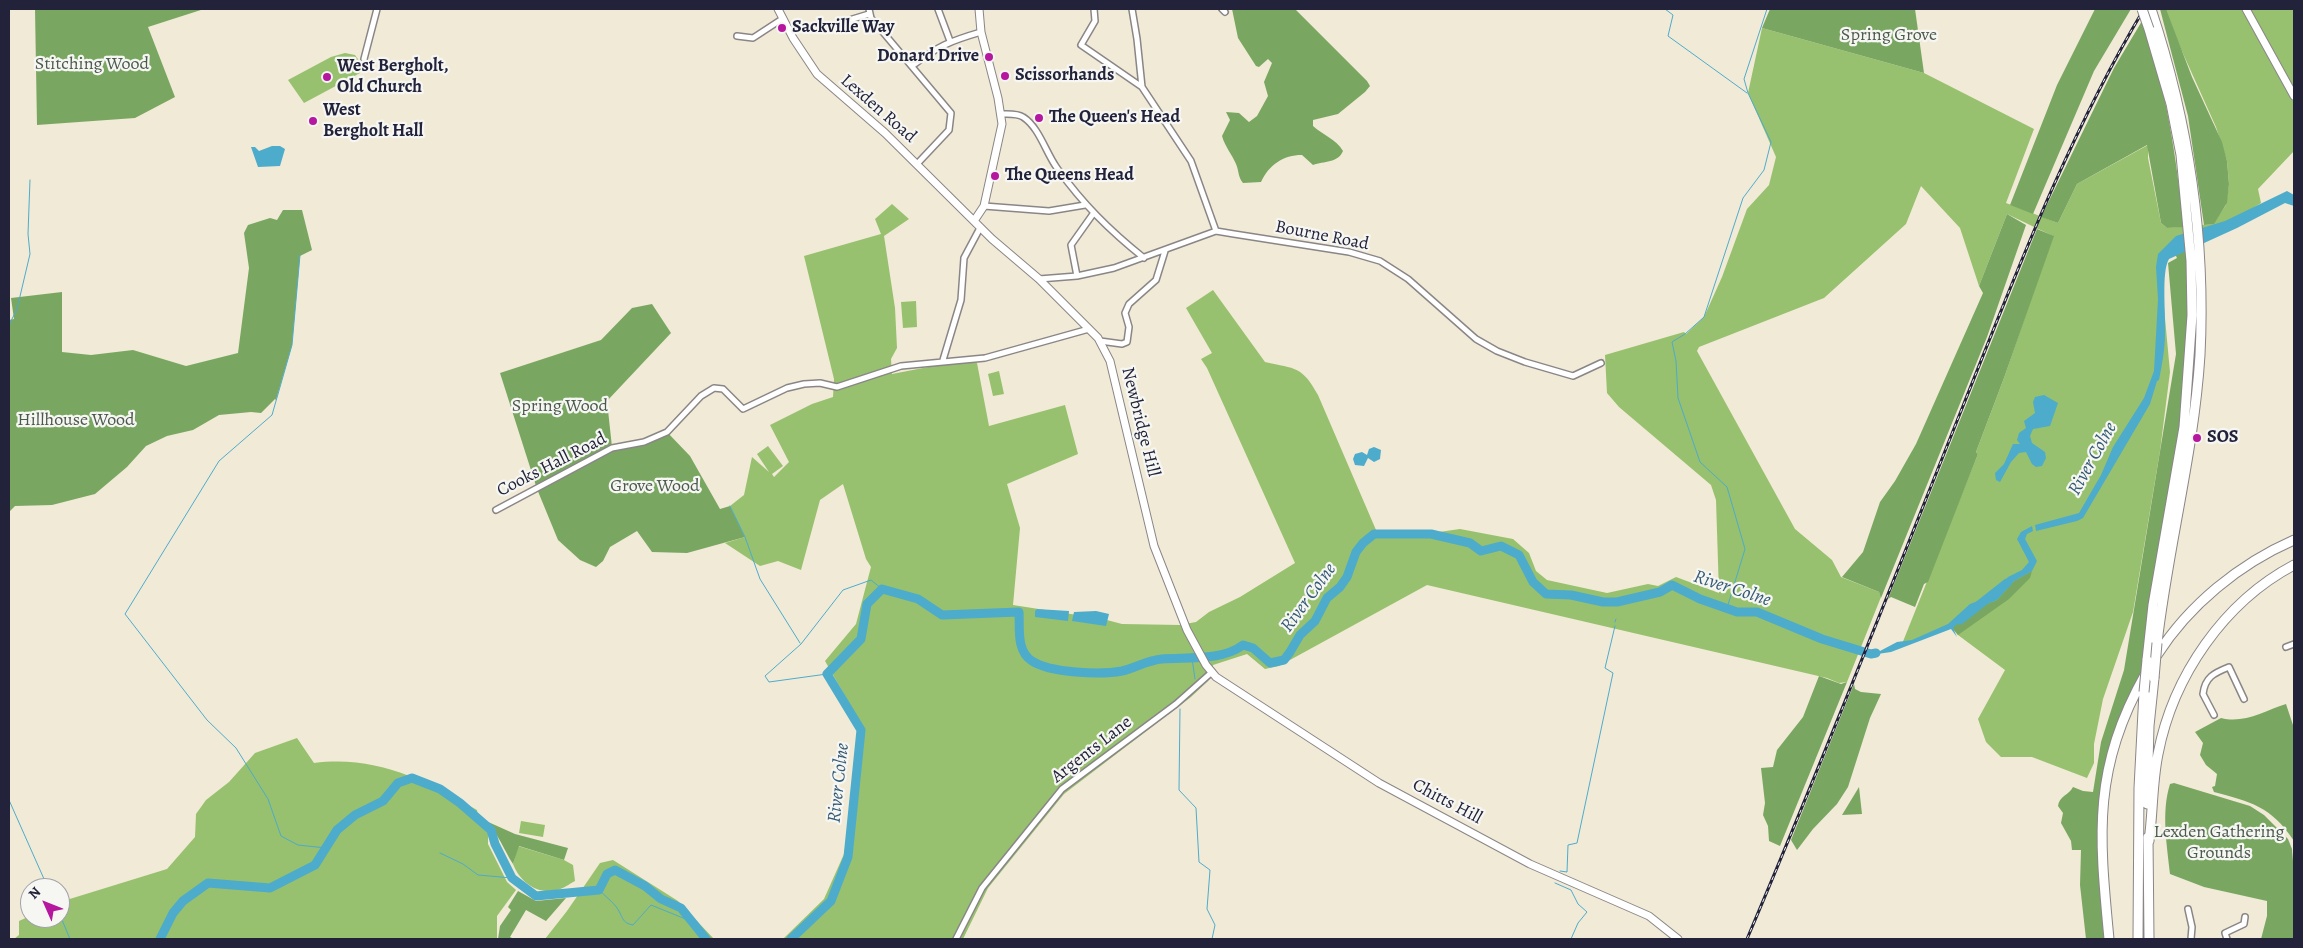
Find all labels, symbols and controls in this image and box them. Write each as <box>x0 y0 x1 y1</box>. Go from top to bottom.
place label: Sackville Way <box>792 17 894 39</box>
marker: Sackville Way <box>776 22 788 34</box>
park label: Spring Grove <box>1841 25 1937 47</box>
place label: Donard Drive <box>877 46 979 68</box>
marker: Donard Drive <box>983 51 995 63</box>
park label: Stitching Wood <box>35 54 149 76</box>
place label: West Bergholt, Old Church <box>337 56 449 98</box>
place label: Scissorhands <box>1015 65 1114 87</box>
street label: Lexden Road <box>836 70 920 148</box>
marker: Scissorhands <box>999 70 1011 82</box>
marker: West Bergholt, Old Church <box>321 71 333 83</box>
place label: West Bergholt Hall <box>323 100 423 142</box>
place label: The Queen's Head <box>1049 107 1180 129</box>
marker: The Queen's Head <box>1033 112 1045 124</box>
marker: West Bergholt Hall <box>307 115 319 127</box>
place label: The Queens Head <box>1005 165 1134 187</box>
marker: The Queens Head <box>989 170 1001 182</box>
street label: Bourne Road <box>1273 216 1371 256</box>
street label: Newbridge Hill <box>1116 365 1164 479</box>
park label: Spring Wood <box>512 396 608 418</box>
park label: Hillhouse Wood <box>17 410 135 432</box>
water label: River Colne <box>2064 418 2122 500</box>
place label: SOS <box>2207 427 2239 449</box>
street label: Cooks Hall Road <box>494 428 610 502</box>
marker: SOS <box>2191 432 2203 444</box>
park label: Grove Wood <box>610 476 700 498</box>
water label: River Colne <box>1276 559 1342 637</box>
water label: River Colne <box>1690 566 1774 612</box>
street label: Argents Lane <box>1047 712 1137 788</box>
water label: River Colne <box>823 742 855 824</box>
street label: Chitts Hill <box>1408 775 1486 829</box>
park label: Lexden Gathering Grounds <box>2154 822 2284 864</box>
north arrow <box>20 878 70 928</box>
text: N <box>24 883 45 903</box>

